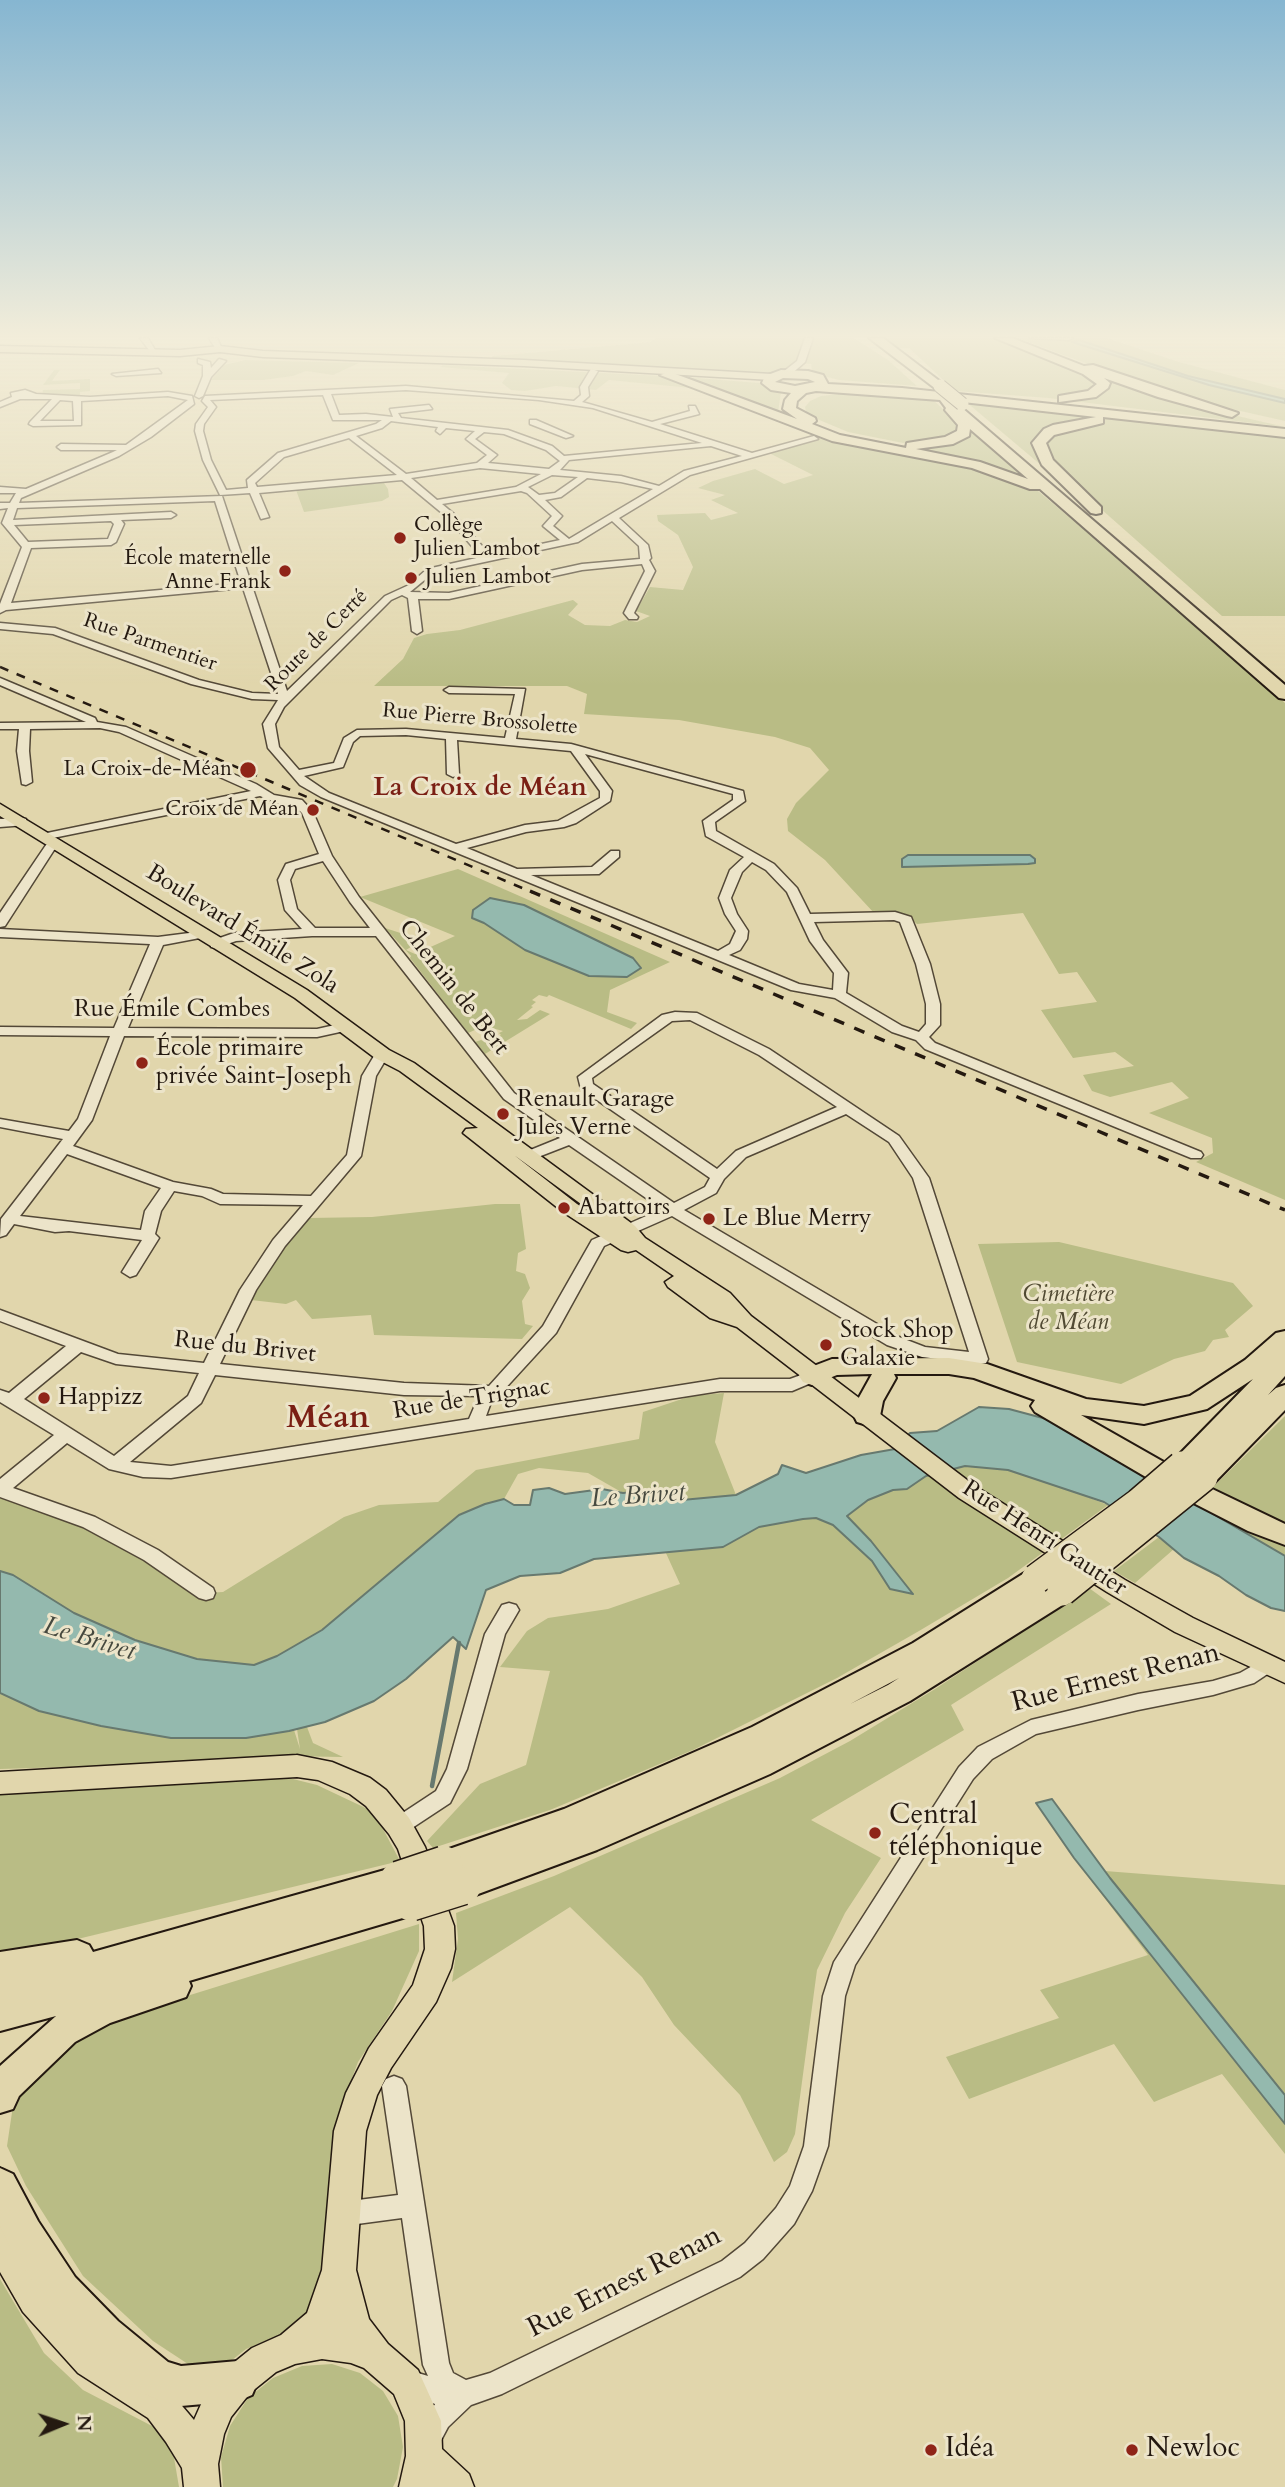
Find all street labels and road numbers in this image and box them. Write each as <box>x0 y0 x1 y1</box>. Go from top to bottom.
street label: Route de Certé <box>260 584 374 698</box>
street label: Rue Parmentier <box>80 608 220 678</box>
street label: Rue Pierre Brossolette <box>381 699 579 741</box>
street label: Boulevard Émile Zola <box>140 859 344 1001</box>
street label: Chemin de Bert <box>391 915 515 1061</box>
street label: Rue Émile Combes <box>74 996 270 1024</box>
street label: Rue du Brivet <box>173 1326 317 1370</box>
street label: Rue de Trignac <box>391 1373 553 1427</box>
street label: Rue Henri Gautier <box>956 1475 1132 1603</box>
street label: Rue Ernest Renan <box>1009 1637 1223 1721</box>
street label: Rue Ernest Renan <box>523 2220 727 2346</box>

